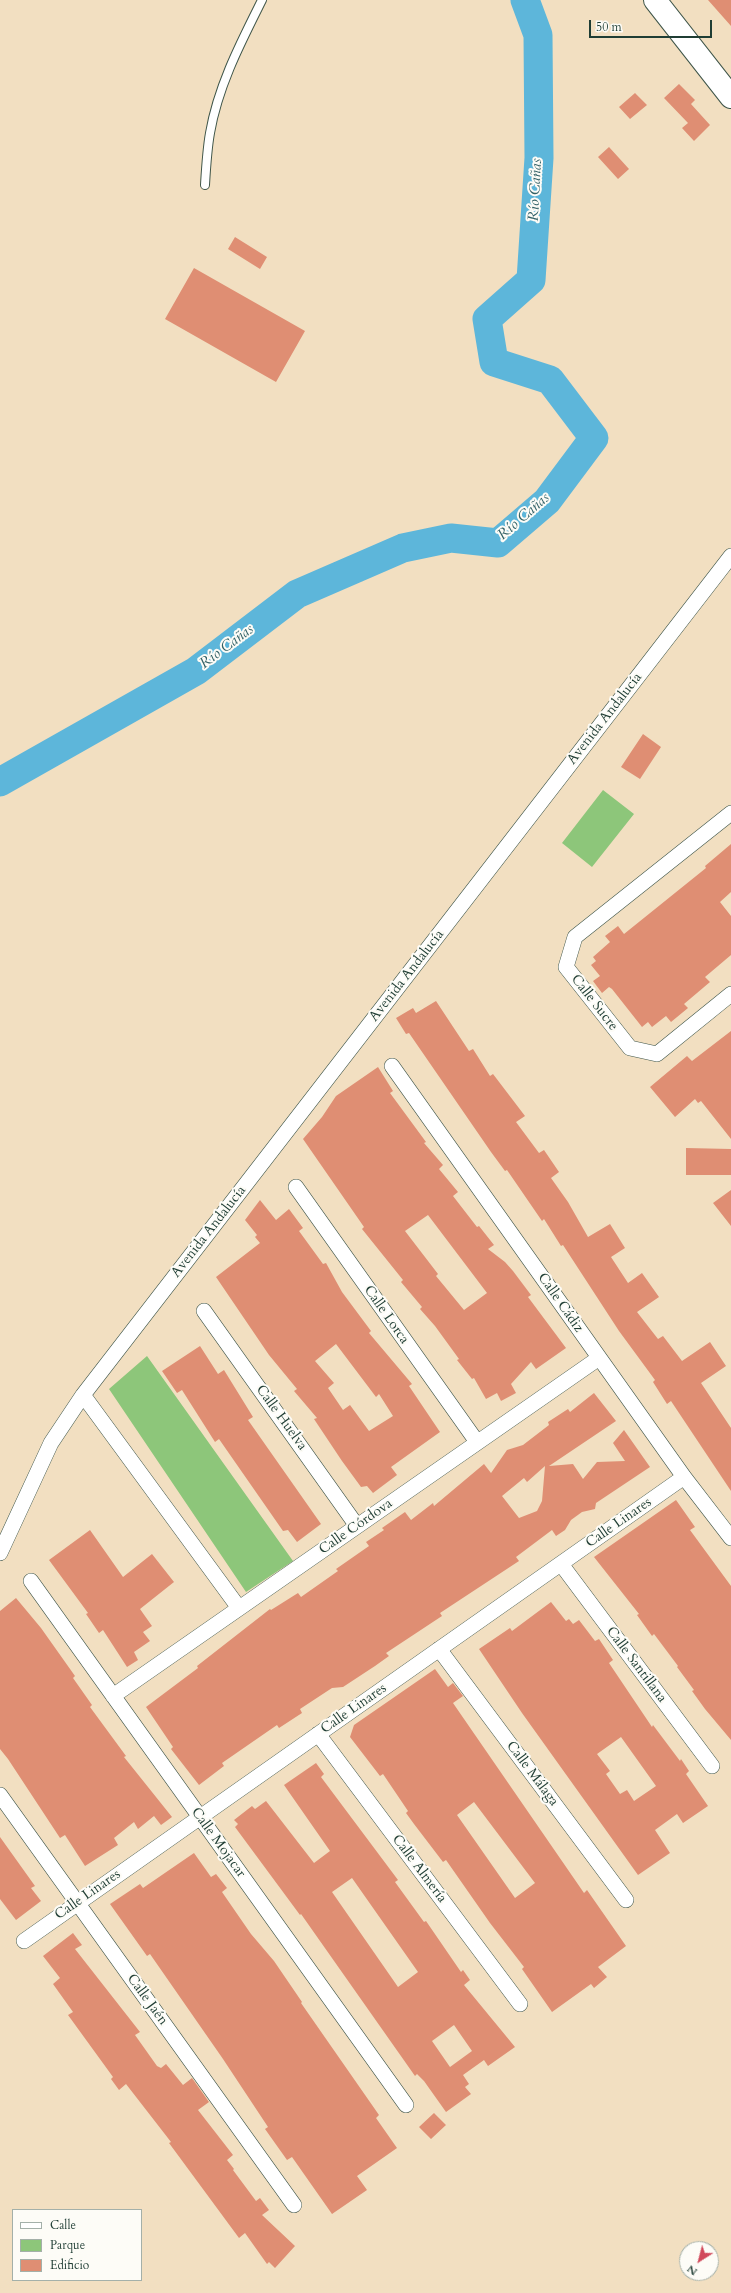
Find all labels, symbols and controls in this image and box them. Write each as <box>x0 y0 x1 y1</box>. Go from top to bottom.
scale bar <box>591 12 714 38</box>
text: 50 m <box>596 19 622 35</box>
water label: Río Cañas <box>525 158 547 222</box>
water label: Río Cañas <box>494 490 554 544</box>
water label: Río Cañas <box>196 621 258 673</box>
street label: Avenida Andalucía <box>564 670 646 768</box>
street label: Avenida Andalucía <box>366 927 448 1025</box>
street label: Calle Sucre <box>567 972 621 1034</box>
street label: Avenida Andalucía <box>168 1183 250 1281</box>
street label: Calle Cádiz <box>534 1270 586 1336</box>
street label: Calle Lorca <box>360 1283 412 1347</box>
street label: Calle Huelva <box>252 1382 310 1454</box>
street label: Calle Linares <box>583 1494 655 1552</box>
street label: Calle Córdova <box>316 1496 396 1558</box>
street label: Calle Santillana <box>602 1624 670 1706</box>
street label: Calle Linares <box>318 1680 390 1738</box>
street label: Calle Málaga <box>502 1738 562 1810</box>
street label: Calle Mojacar <box>187 1805 249 1881</box>
street label: Calle Almería <box>388 1832 450 1906</box>
street label: Calle Linares <box>52 1866 124 1924</box>
street label: Calle Jaén <box>123 1971 171 2029</box>
legend <box>12 2209 142 2281</box>
text: Calle <box>50 2217 76 2233</box>
text: Parque <box>50 2237 85 2253</box>
north arrow <box>679 2241 719 2281</box>
text: Edificio <box>50 2257 89 2273</box>
text: N <box>684 2261 701 2279</box>

